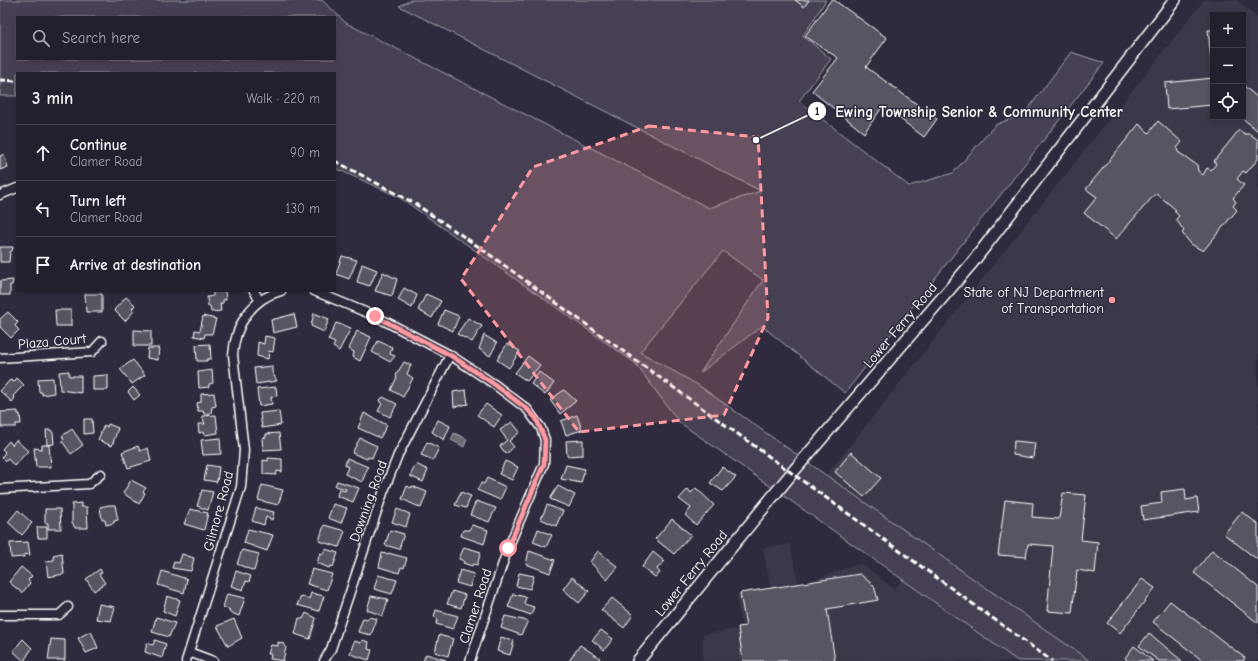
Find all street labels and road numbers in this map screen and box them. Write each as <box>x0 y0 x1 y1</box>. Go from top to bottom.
street label: Lower Ferry Road <box>860 279 941 371</box>
street label: Plaza Court <box>17 330 88 353</box>
street label: Downing Road <box>346 458 391 544</box>
street label: Gilmore Road <box>200 469 237 553</box>
street label: Lower Ferry Road <box>651 527 731 620</box>
street label: Clamer Road <box>455 566 496 646</box>

